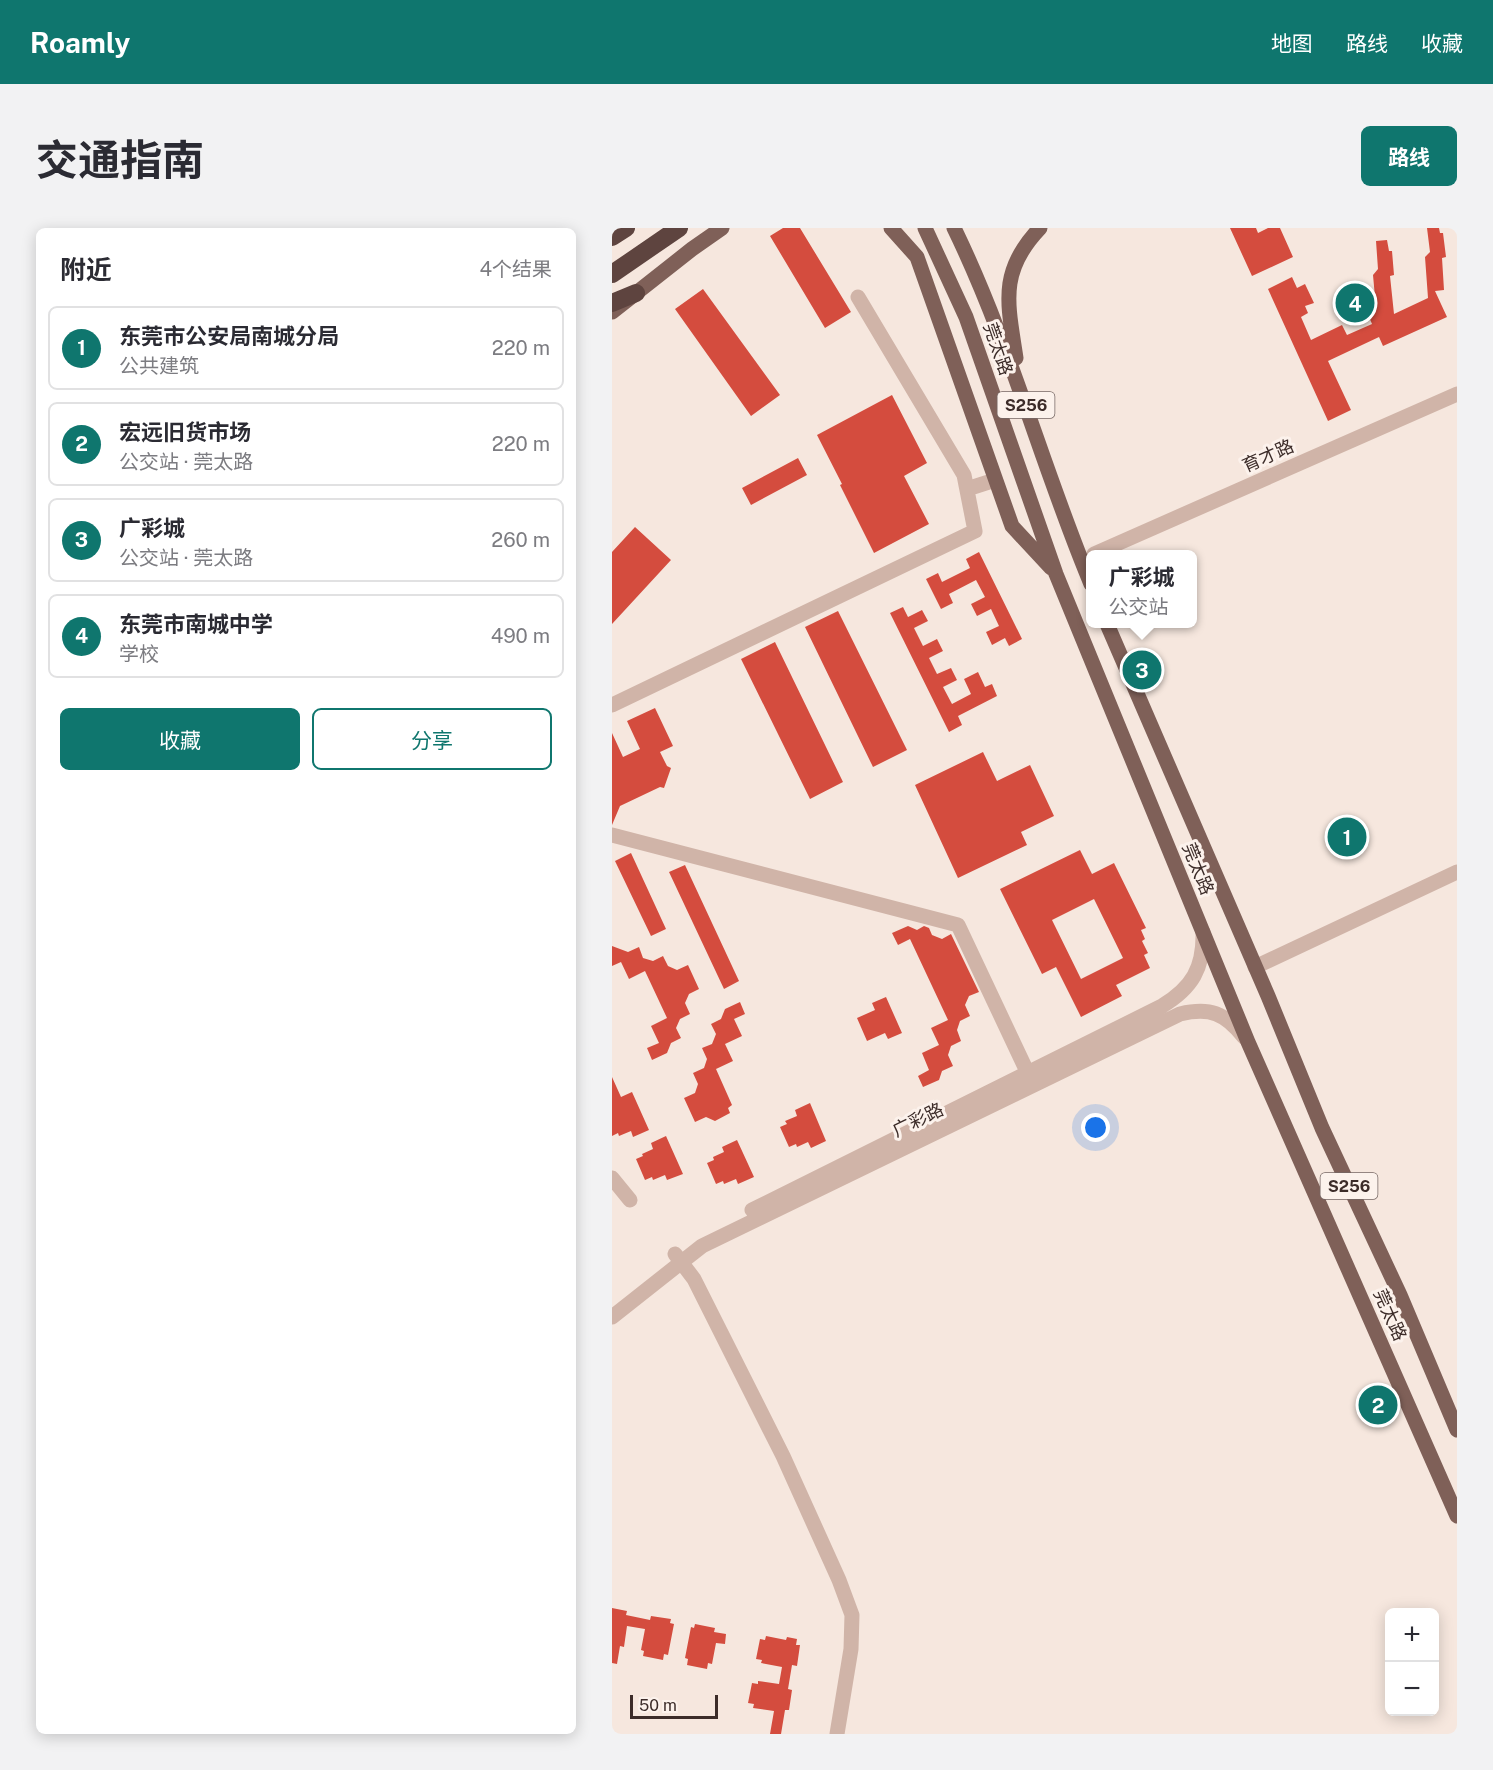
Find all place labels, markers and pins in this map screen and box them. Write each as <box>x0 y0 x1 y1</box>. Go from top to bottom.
pin: 4 <box>1336 280 1374 326</box>
pin: 3 <box>1122 648 1162 692</box>
pin: 1 <box>1328 814 1366 860</box>
pin: 2 <box>1358 1382 1398 1428</box>

